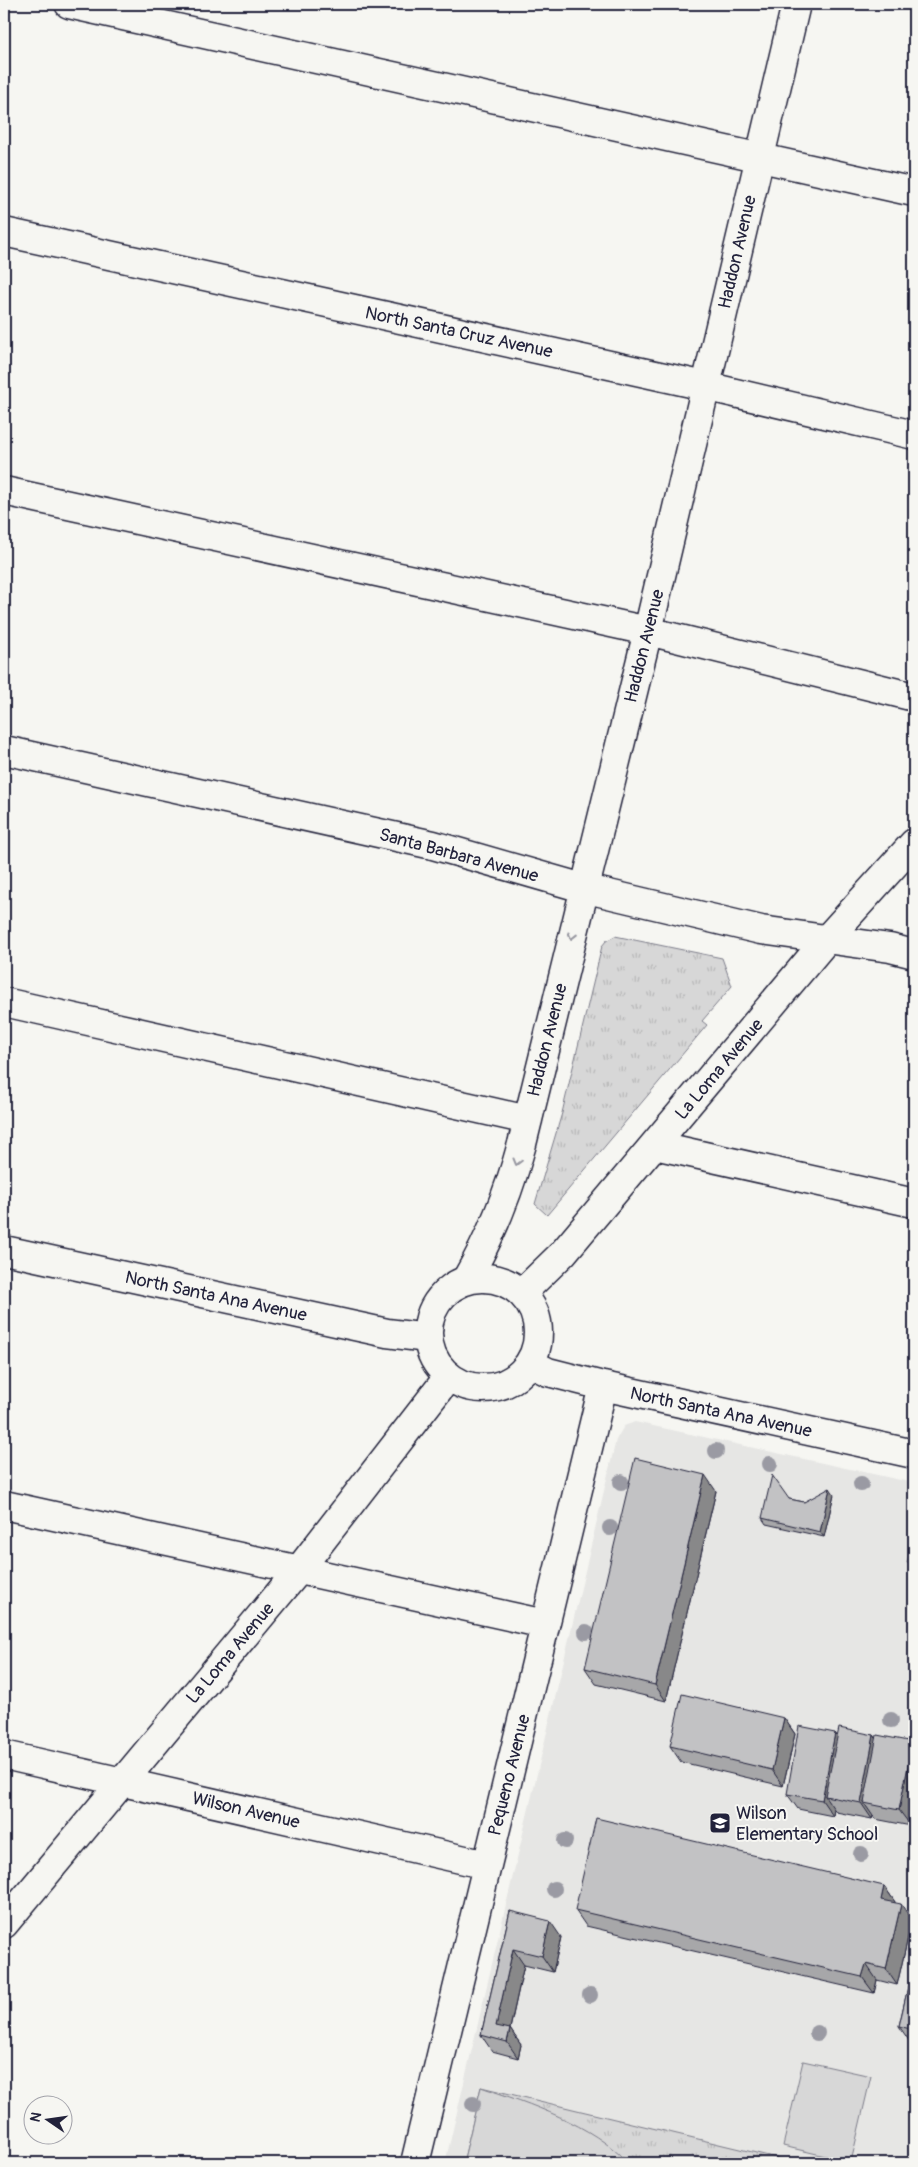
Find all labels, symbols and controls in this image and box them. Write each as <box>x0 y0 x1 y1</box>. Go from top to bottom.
street label: Haddon Avenue <box>713 193 762 311</box>
street label: North Santa Cruz Avenue <box>363 301 555 364</box>
street label: Haddon Avenue <box>619 587 670 705</box>
street label: Santa Barbara Avenue <box>377 823 541 888</box>
one-way arrow <box>567 931 578 940</box>
street label: Haddon Avenue <box>522 981 573 1099</box>
street label: La Loma Avenue <box>670 1014 769 1125</box>
one-way arrow <box>512 1157 523 1166</box>
street label: North Santa Ana Avenue <box>123 1266 309 1327</box>
street label: North Santa Ana Avenue <box>628 1382 814 1443</box>
street label: La Loma Avenue <box>181 1598 280 1709</box>
street label: Pequeno Avenue <box>483 1712 536 1838</box>
street label: Wilson Avenue <box>190 1787 302 1834</box>
place label: Wilson Elementary School <box>736 1802 878 1846</box>
school or university icon: Wilson Elementary School <box>708 1811 732 1835</box>
north arrow <box>22 2094 72 2144</box>
text: N <box>26 2111 45 2124</box>

